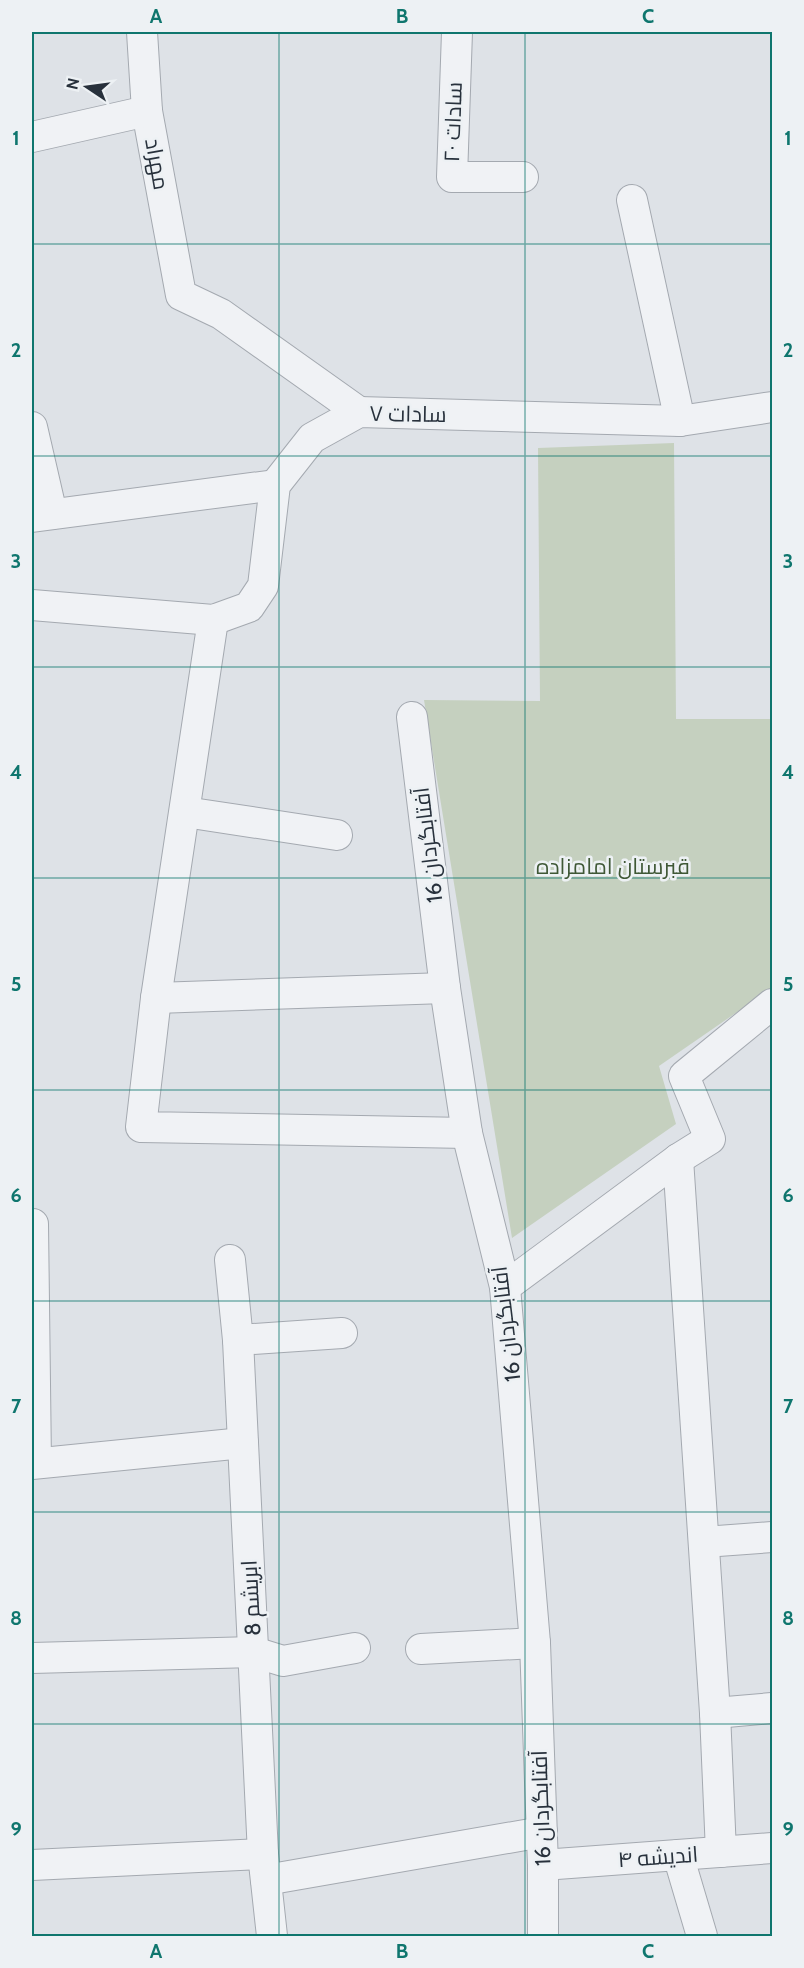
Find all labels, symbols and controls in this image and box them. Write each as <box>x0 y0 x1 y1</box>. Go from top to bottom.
text: A <box>150 4 163 28</box>
text: B <box>396 4 408 28</box>
text: C <box>642 4 654 28</box>
north arrow <box>57 57 117 117</box>
text: N <box>62 76 83 91</box>
street label: سادات ۲۰ <box>438 81 468 163</box>
text: 1 <box>12 126 20 150</box>
text: 1 <box>784 126 792 150</box>
street label: مهراد <box>139 136 175 192</box>
text: 2 <box>11 338 21 362</box>
text: 2 <box>783 338 793 362</box>
street label: سادات ۷ <box>369 400 447 428</box>
text: 3 <box>11 549 21 573</box>
text: 3 <box>783 549 793 573</box>
text: 4 <box>10 760 22 784</box>
text: 4 <box>782 760 794 784</box>
street label: آفتابگردان 16 <box>408 786 448 904</box>
park label: قبرستان امامزاده <box>536 853 690 880</box>
text: 5 <box>11 972 21 996</box>
text: 5 <box>783 972 793 996</box>
text: 6 <box>10 1183 22 1207</box>
text: 6 <box>782 1183 794 1207</box>
street label: آفتابگردان 16 <box>486 1265 526 1383</box>
text: 7 <box>11 1394 22 1418</box>
text: 7 <box>783 1394 794 1418</box>
street label: ابریشم 8 <box>236 1559 268 1637</box>
text: 8 <box>10 1606 22 1630</box>
text: 8 <box>782 1606 794 1630</box>
street label: آفتابگردان 16 <box>525 1749 557 1866</box>
text: 9 <box>10 1817 22 1841</box>
text: 9 <box>782 1817 794 1841</box>
street label: اندیشه ۴ <box>617 1841 699 1873</box>
text: A <box>150 1939 163 1963</box>
text: B <box>396 1939 408 1963</box>
text: C <box>642 1939 654 1963</box>

